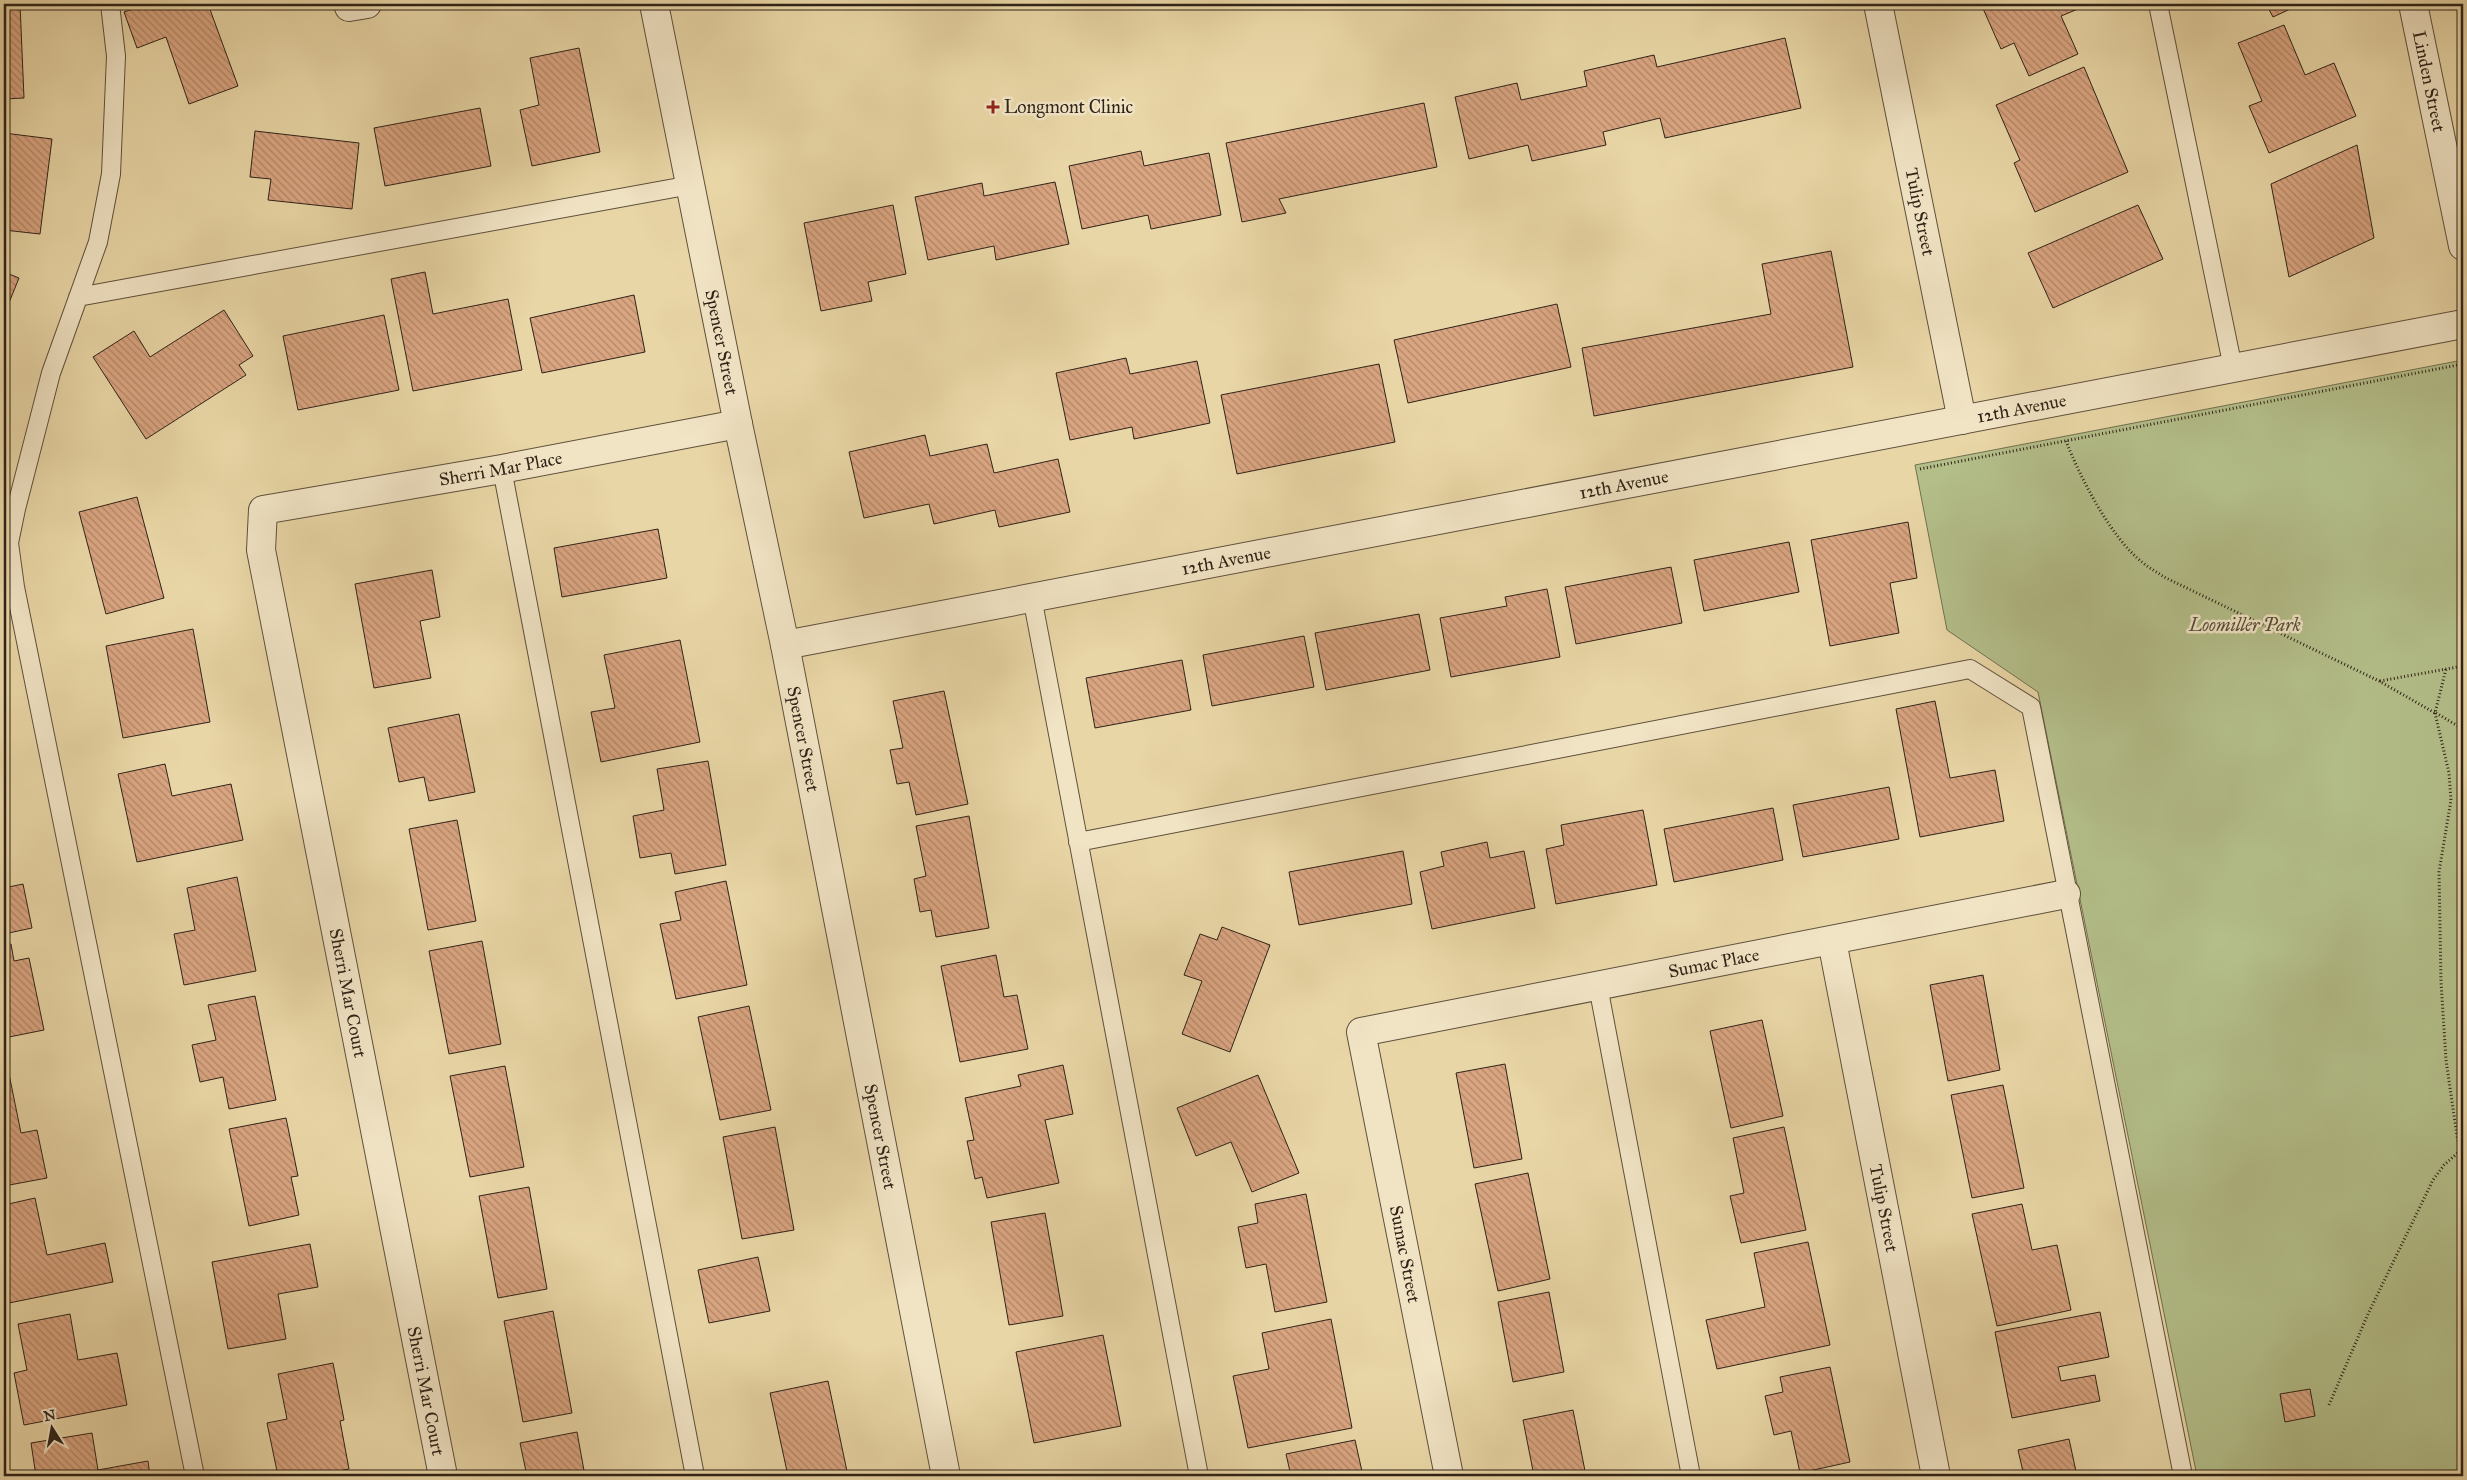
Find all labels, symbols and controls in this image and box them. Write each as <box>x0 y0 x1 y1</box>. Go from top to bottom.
street label: Linden Street <box>2408 29 2450 135</box>
place label: Longmont Clinic <box>1004 96 1134 119</box>
marker: Longmont Clinic <box>986 100 1000 114</box>
street label: Tulip Street <box>1900 166 1940 258</box>
street label: Spencer Street <box>700 288 743 398</box>
street label: 12th Avenue <box>1975 389 2068 428</box>
street label: Sherri Mar Place <box>437 447 564 491</box>
street label: 12th Avenue <box>1577 465 1670 504</box>
street label: 12th Avenue <box>1180 541 1272 580</box>
park label: Loomiller Park <box>2188 614 2301 636</box>
street label: Spencer Street <box>782 684 824 794</box>
street label: Sherri Mar Court <box>325 927 371 1060</box>
street label: Sumac Place <box>1666 943 1761 983</box>
street label: Spencer Street <box>859 1082 901 1192</box>
street label: Tulip Street <box>1865 1162 1903 1254</box>
street label: Sumac Street <box>1385 1203 1425 1305</box>
street label: Sherri Mar Court <box>403 1325 449 1458</box>
north arrow <box>28 1402 78 1452</box>
text: N <box>42 1406 57 1425</box>

